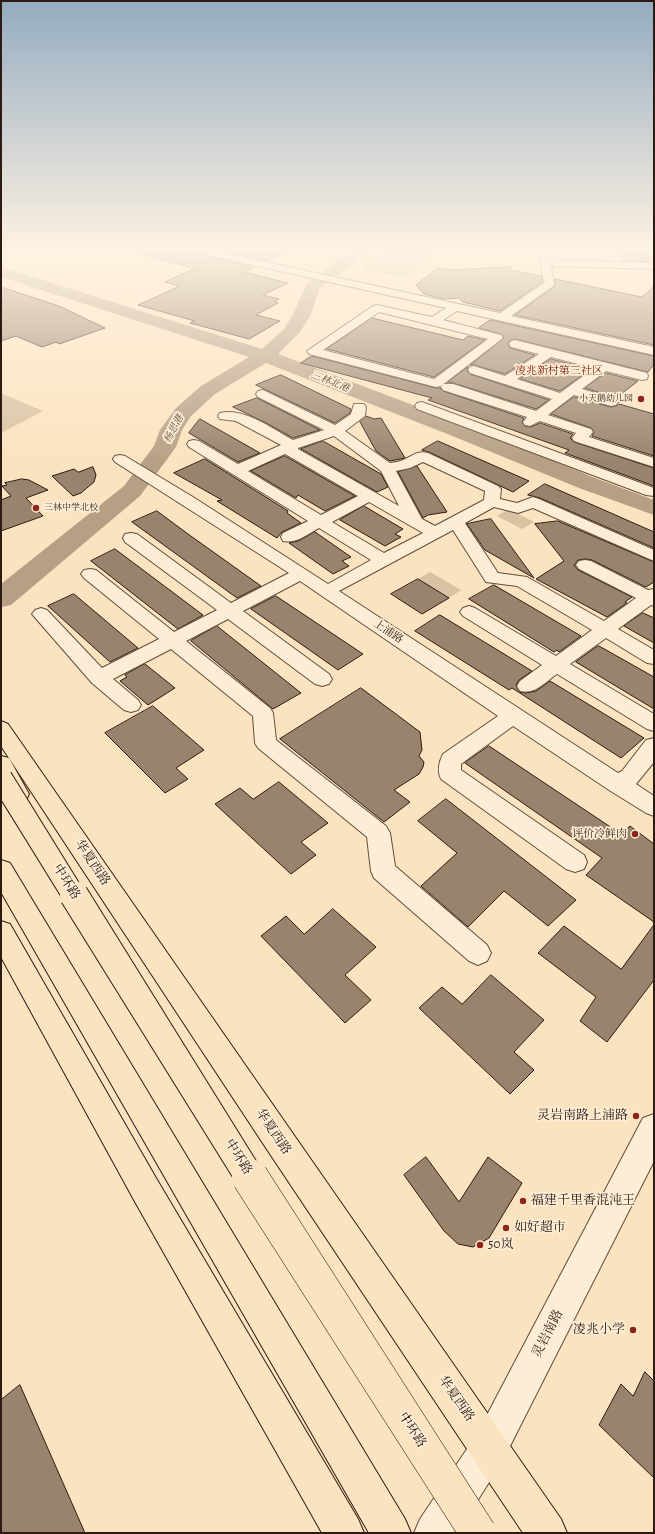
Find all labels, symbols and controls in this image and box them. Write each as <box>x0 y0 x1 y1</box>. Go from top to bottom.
district label: 凌兆新村第三社区 <box>515 364 603 378</box>
water label: 三林北港 <box>309 369 351 395</box>
place label: 小天鹅幼儿园 <box>579 394 633 404</box>
marker: 小天鹅幼儿园 <box>636 394 646 404</box>
water label: 杨思港 <box>162 413 186 445</box>
marker: 三林中学北校 <box>31 503 41 513</box>
place label: 三林中学北校 <box>44 503 98 513</box>
street label: 上浦路 <box>371 617 405 647</box>
place label: 评价冷鲜肉 <box>572 827 627 841</box>
marker: 评价冷鲜肉 <box>630 829 640 839</box>
street label: 华夏西路 <box>71 837 113 889</box>
street label: 中环路 <box>49 861 83 903</box>
street label: 华夏西路 <box>252 1106 294 1158</box>
place label: 灵岩南路上浦路 <box>537 1108 628 1124</box>
marker: 灵岩南路上浦路 <box>631 1111 641 1121</box>
street label: 中环路 <box>221 1136 255 1178</box>
place label: 福建千里香混沌王 <box>531 1193 635 1209</box>
marker: 福建千里香混沌王 <box>518 1196 528 1206</box>
place label: 如好超市 <box>514 1220 566 1236</box>
marker: 如好超市 <box>501 1223 511 1233</box>
place label: 50岚 <box>488 1237 514 1253</box>
marker: 50岚 <box>475 1240 485 1250</box>
street label: 灵岩南路 <box>529 1307 567 1361</box>
place label: 凌兆小学 <box>573 1322 625 1338</box>
marker: 凌兆小学 <box>628 1325 638 1335</box>
street label: 华夏西路 <box>435 1373 477 1425</box>
street label: 中环路 <box>395 1409 429 1451</box>

